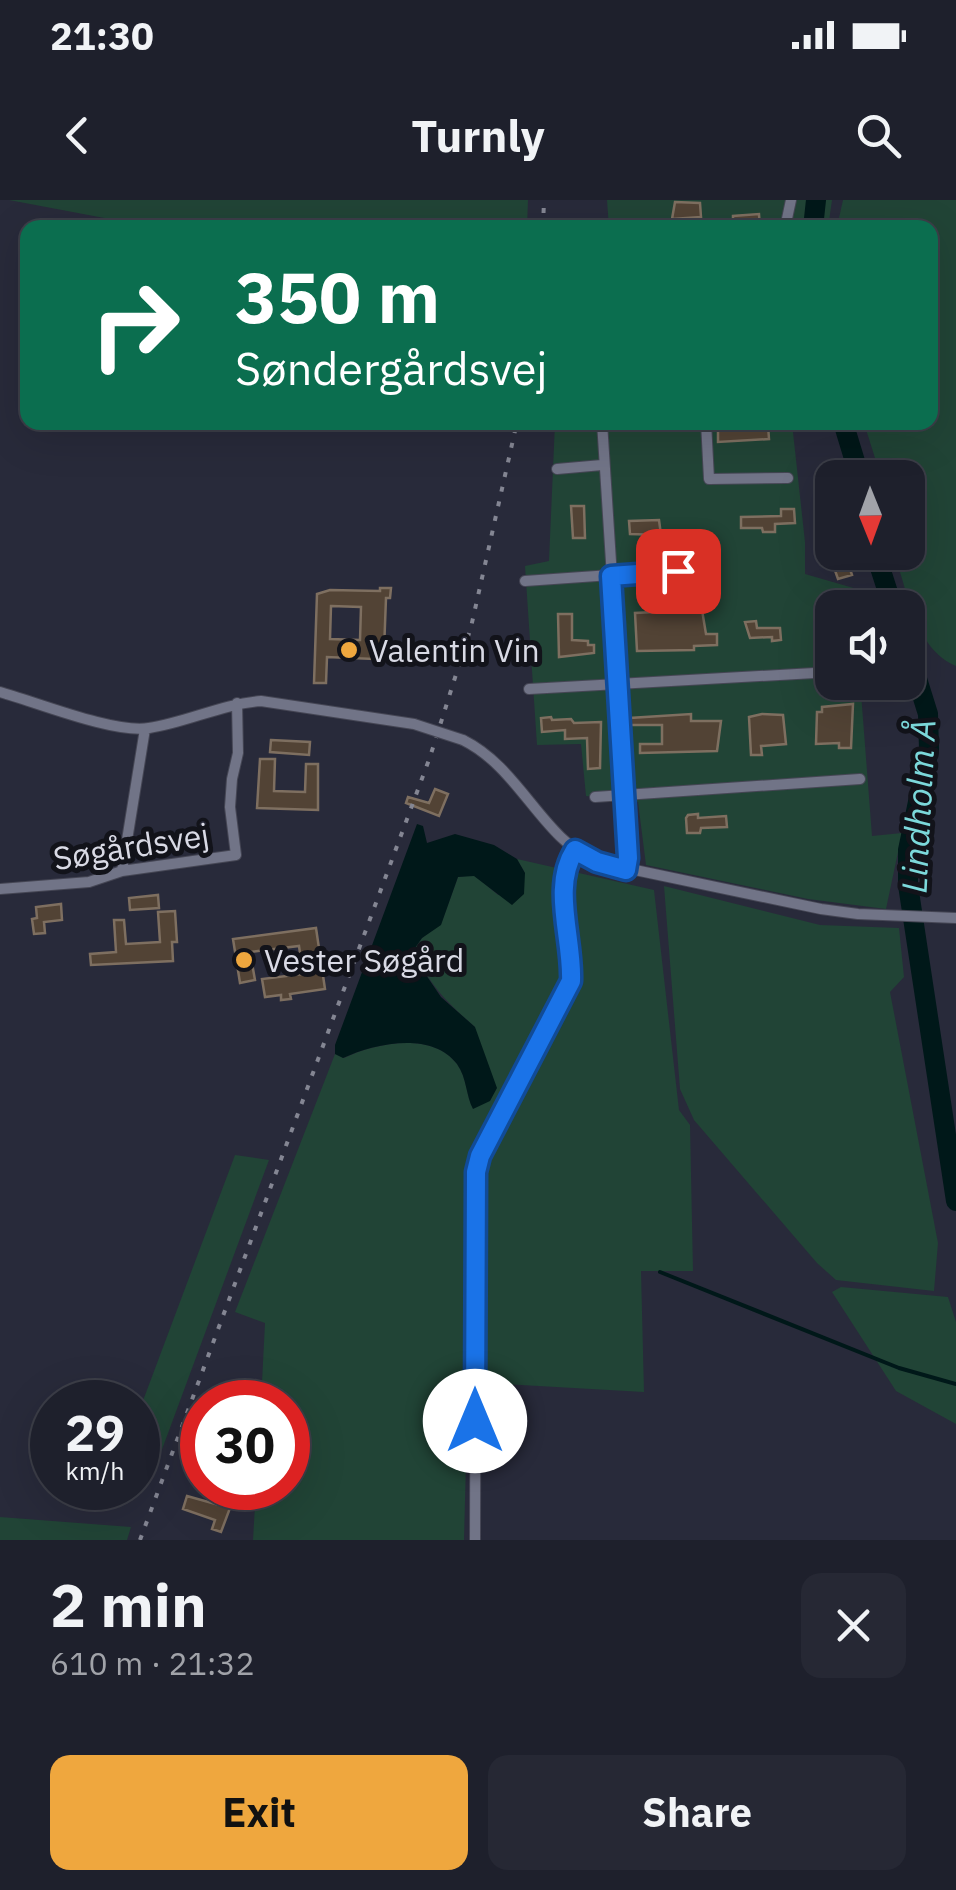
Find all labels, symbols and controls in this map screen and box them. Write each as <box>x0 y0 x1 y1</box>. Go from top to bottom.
text: 21:30 <box>50 11 154 60</box>
text: Turnly <box>411 106 545 164</box>
icon: back <box>50 108 105 163</box>
icon: search <box>851 108 906 163</box>
text: 350 m <box>235 251 440 342</box>
icon: right <box>70 260 200 390</box>
text: Søndergårdsvej <box>235 339 548 397</box>
north arrow <box>815 460 925 570</box>
map controls <box>815 460 925 700</box>
pin <box>636 529 721 614</box>
icon: arrive <box>651 544 706 599</box>
button: sound <box>815 590 925 700</box>
place label: Valentin Vin <box>369 629 540 671</box>
marker: Valentin Vin <box>338 639 360 661</box>
water label: Lindholm Å <box>890 718 946 894</box>
street label: Søgårdsvej <box>50 813 212 879</box>
place label: Vester Søgård <box>264 939 464 981</box>
marker: Vester Søgård <box>233 949 255 971</box>
position arrow <box>423 1369 527 1473</box>
speed limit sign: 30 <box>180 1380 310 1510</box>
text: 29 <box>65 1400 125 1465</box>
text: km/h <box>66 1454 124 1487</box>
text: 2 min <box>50 1565 207 1644</box>
button: close <box>801 1573 906 1678</box>
text: 610 m · 21:32 <box>50 1642 255 1684</box>
button: Exit <box>50 1755 468 1870</box>
button: Share <box>488 1755 906 1870</box>

